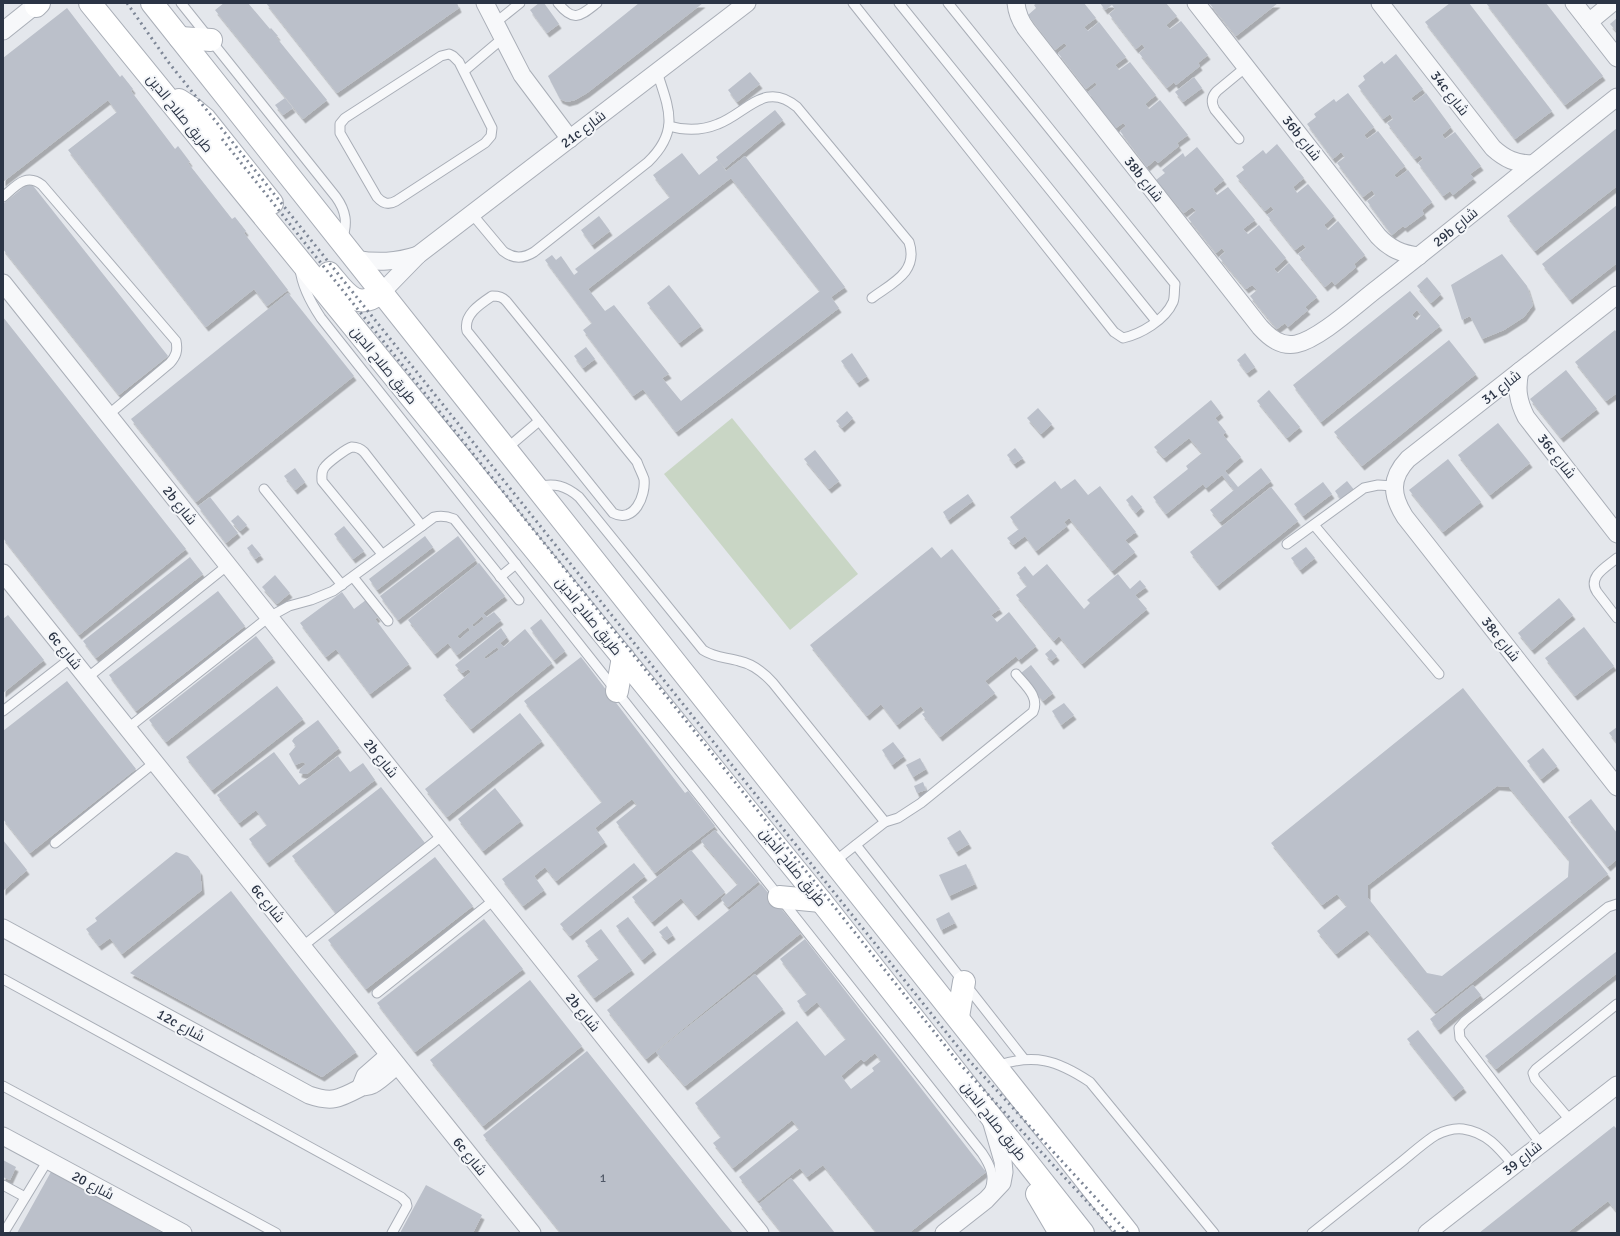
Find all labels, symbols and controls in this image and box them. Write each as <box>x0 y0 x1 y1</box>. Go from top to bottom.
street label: 34c شارع <box>1427 68 1472 119</box>
street label: طريق صلاح الدين <box>143 71 216 156</box>
street label: 21c شارع <box>557 107 609 152</box>
street label: 36b شارع <box>1279 112 1325 164</box>
street label: 38b شارع <box>1121 153 1167 205</box>
street label: 29b شارع <box>1429 204 1481 251</box>
street label: طريق صلاح الدين <box>347 323 420 408</box>
street label: شارع 31 <box>1478 367 1524 408</box>
street label: 36c شارع <box>1534 431 1579 482</box>
street label: 2b شارع <box>159 482 200 528</box>
street label: طريق صلاح الدين <box>552 574 625 659</box>
street label: 38c شارع <box>1478 614 1523 665</box>
street label: 6c شارع <box>44 628 85 673</box>
street label: 2b شارع <box>360 735 401 781</box>
street label: طريق صلاح الدين <box>756 825 829 910</box>
street label: 6c شارع <box>247 881 288 926</box>
street label: 2b شارع <box>562 989 603 1035</box>
street label: 12c شارع <box>154 1005 208 1045</box>
street label: طريق صلاح الدين <box>957 1078 1030 1164</box>
street label: 6c شارع <box>449 1134 490 1179</box>
street label: شارع 39 <box>1499 1138 1545 1179</box>
street label: شارع 20 <box>69 1167 117 1204</box>
house number: 1 <box>600 1171 606 1186</box>

